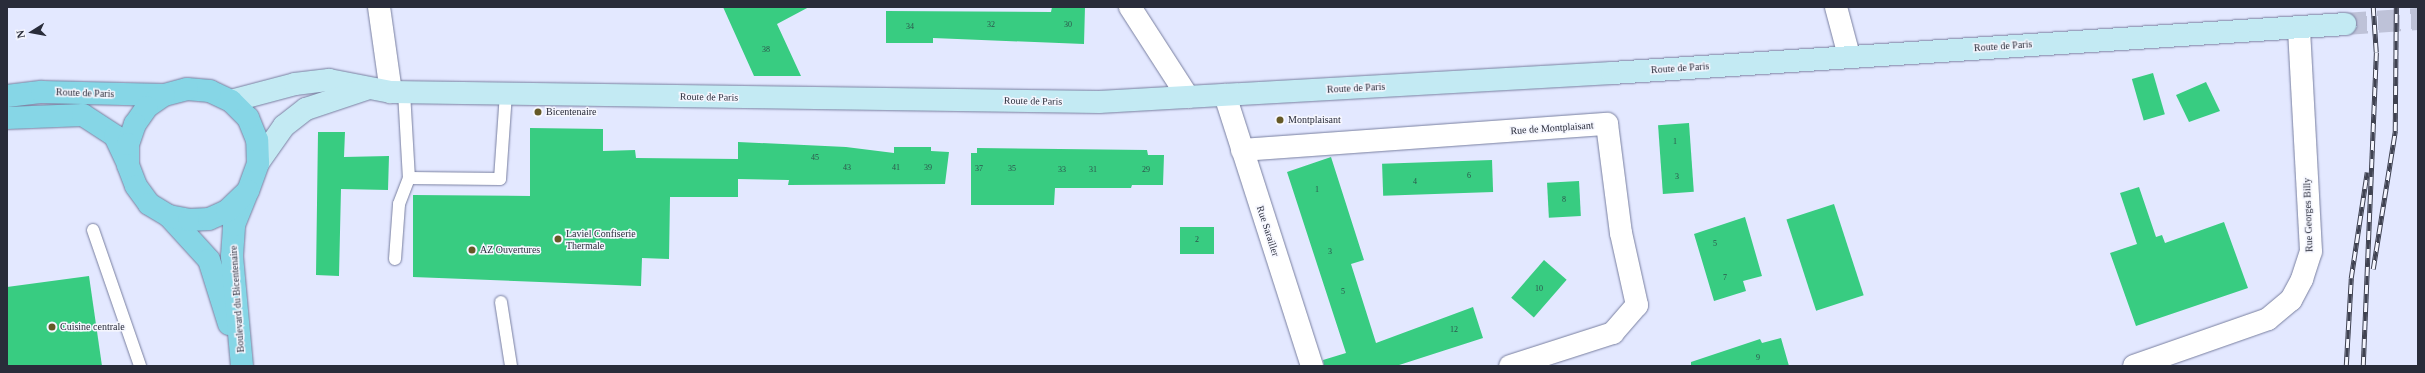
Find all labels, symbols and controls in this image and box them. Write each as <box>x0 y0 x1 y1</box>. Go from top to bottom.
north arrow <box>12 12 52 52</box>
house number: 32 <box>987 20 995 30</box>
house number: 30 <box>1064 20 1072 30</box>
house number: 34 <box>906 22 914 32</box>
text: N <box>14 29 27 39</box>
street label: Route de Paris <box>1973 38 2033 54</box>
house number: 38 <box>762 45 770 55</box>
street label: Route de Paris <box>1650 60 1710 76</box>
street label: Route de Paris <box>1327 80 1385 96</box>
street label: Route de Paris <box>56 86 114 100</box>
street label: Route de Paris <box>680 90 738 104</box>
street label: Route de Paris <box>1004 94 1062 108</box>
place label: Bicentenaire <box>546 106 597 118</box>
marker: Bicentenaire <box>533 107 543 117</box>
place label: Montplaisant <box>1288 114 1341 126</box>
marker: Montplaisant <box>1275 115 1285 125</box>
street label: Rue de Montplaisant <box>1510 119 1594 137</box>
house number: 1 <box>1673 137 1677 147</box>
house number: 45 <box>811 153 819 163</box>
house number: 43 <box>843 163 851 173</box>
house number: 41 <box>892 163 900 173</box>
house number: 39 <box>924 163 932 173</box>
house number: 37 <box>975 164 983 174</box>
house number: 35 <box>1008 164 1016 174</box>
house number: 33 <box>1058 165 1066 175</box>
house number: 31 <box>1089 165 1097 175</box>
house number: 29 <box>1142 165 1150 175</box>
house number: 6 <box>1467 171 1471 181</box>
house number: 3 <box>1675 172 1679 182</box>
house number: 4 <box>1413 177 1417 187</box>
street label: Rue Georges Billy <box>2301 178 2315 252</box>
house number: 1 <box>1315 185 1319 195</box>
house number: 8 <box>1562 195 1566 205</box>
street label: Rue Sarailler <box>1254 204 1282 258</box>
place label: Laviel Confiserie Thermale <box>566 227 636 250</box>
marker: Laviel Confiserie Thermale <box>553 234 563 244</box>
house number: 2 <box>1195 235 1199 245</box>
house number: 5 <box>1713 239 1717 249</box>
place label: AZ Ouvertures <box>480 244 540 256</box>
street label: Boulevard du Bicentenaire <box>227 245 247 353</box>
marker: AZ Ouvertures <box>467 245 477 255</box>
house number: 3 <box>1328 247 1332 257</box>
house number: 7 <box>1723 273 1727 283</box>
house number: 10 <box>1535 284 1543 294</box>
house number: 5 <box>1341 287 1345 297</box>
place label: Cuisine centrale <box>60 321 125 333</box>
marker: Cuisine centrale <box>47 322 57 332</box>
house number: 12 <box>1450 325 1458 335</box>
house number: 9 <box>1756 353 1760 363</box>

